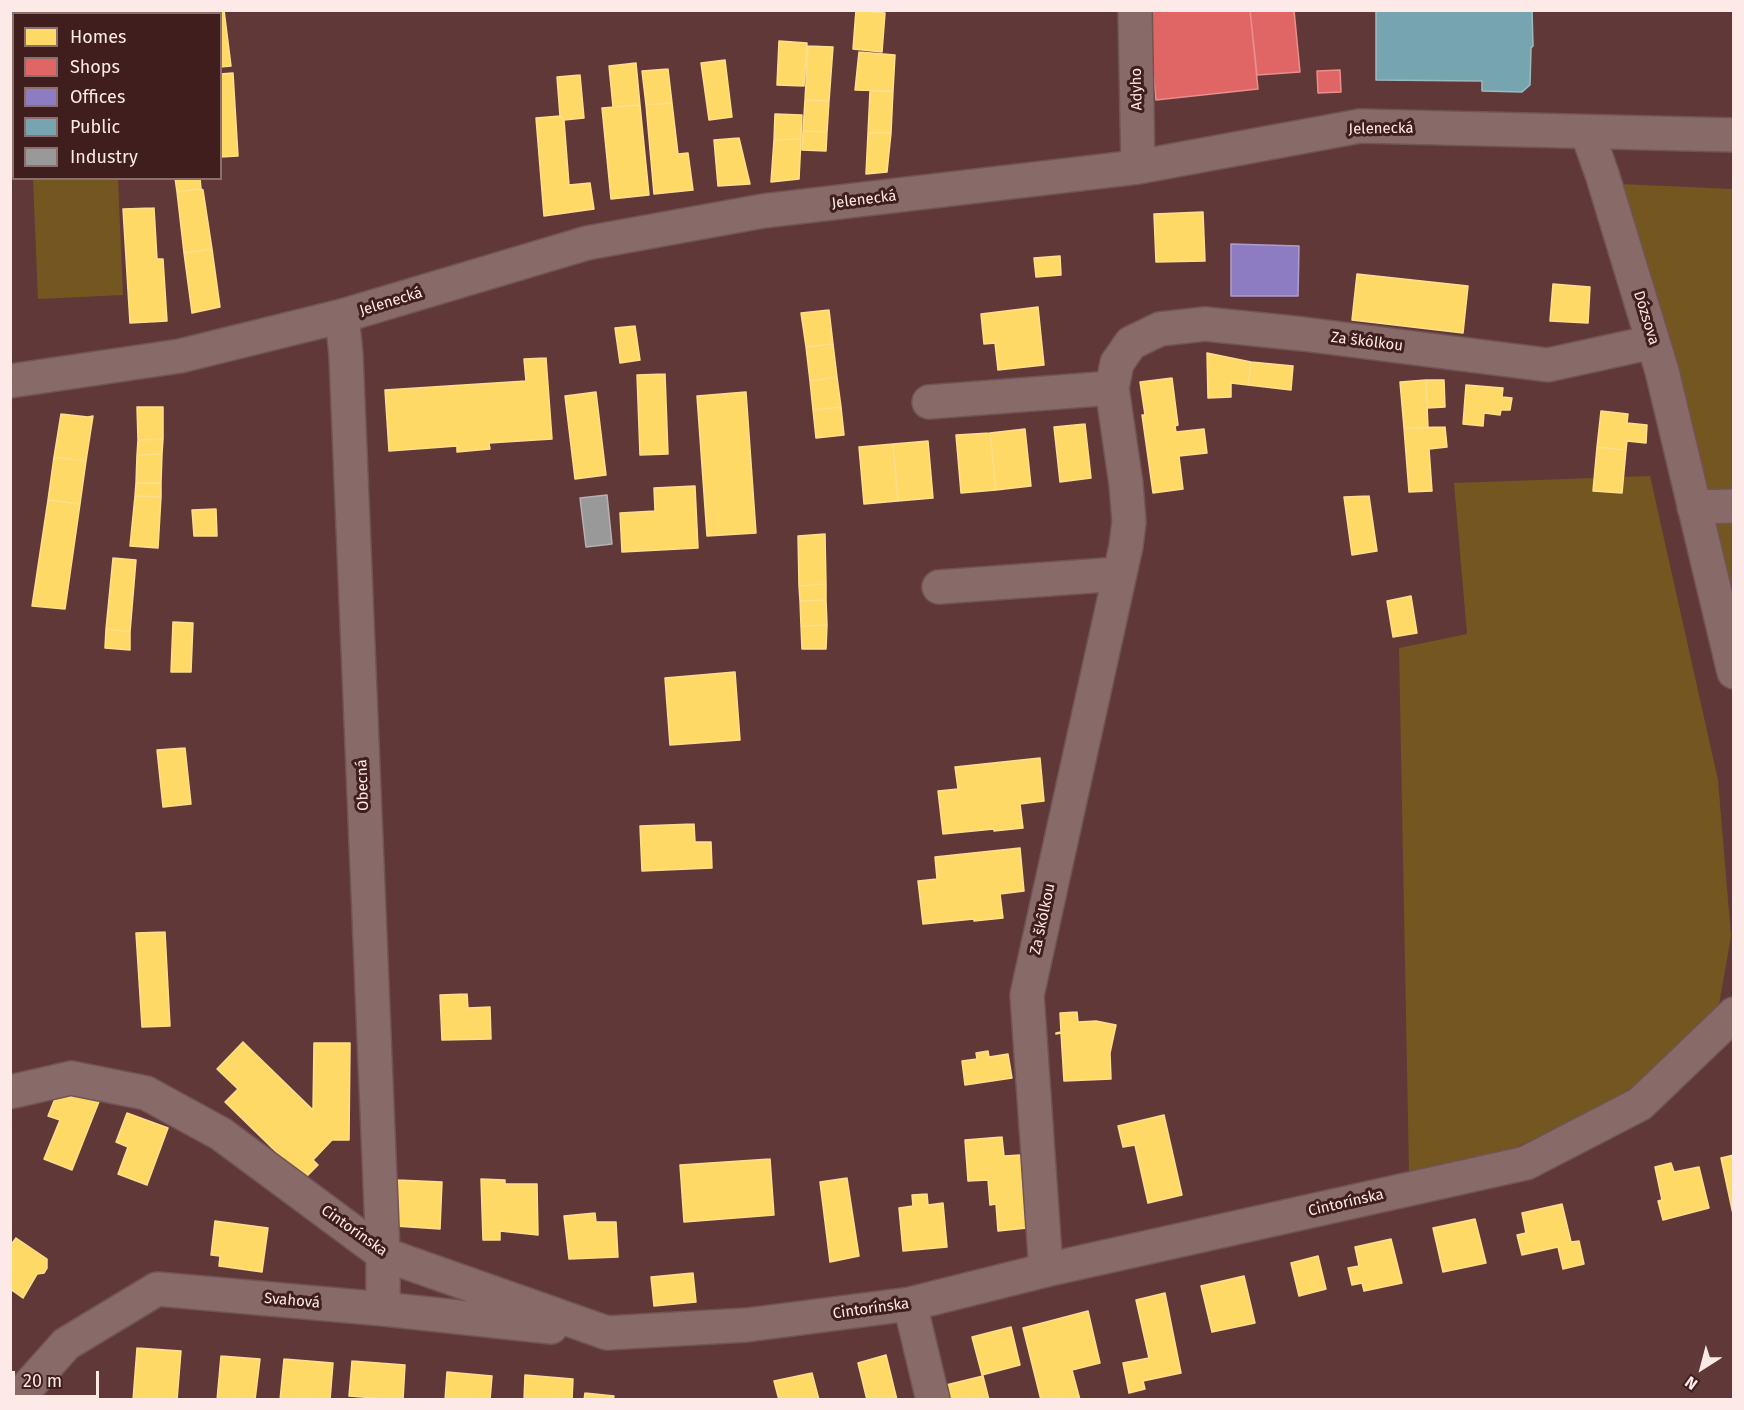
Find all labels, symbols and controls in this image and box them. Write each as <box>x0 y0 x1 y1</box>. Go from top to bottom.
legend <box>12 12 222 180</box>
text: Homes <box>70 26 126 48</box>
text: Shops <box>70 56 120 78</box>
street label: Adyho <box>1128 68 1146 110</box>
text: Offices <box>70 86 125 108</box>
text: Public <box>70 116 120 138</box>
street label: Jelenecká <box>1348 119 1414 139</box>
text: Industry <box>70 146 138 168</box>
street label: Jelenecká <box>831 187 897 213</box>
street label: Jelenecká <box>357 284 425 320</box>
street label: Dózsova <box>1629 289 1663 347</box>
street label: Za škôlkou <box>1330 329 1404 355</box>
street label: Obecná <box>353 759 373 811</box>
street label: Za škôlkou <box>1027 882 1059 956</box>
street label: Cintorínska <box>1307 1186 1385 1220</box>
street label: Cintorínska <box>317 1202 391 1260</box>
street label: Svahová <box>263 1290 321 1312</box>
street label: Cintorínska <box>832 1295 910 1323</box>
north arrow <box>1672 1338 1732 1398</box>
scale bar <box>15 1359 102 1397</box>
text: 20 m <box>23 1370 62 1392</box>
text: N <box>1681 1372 1701 1394</box>

